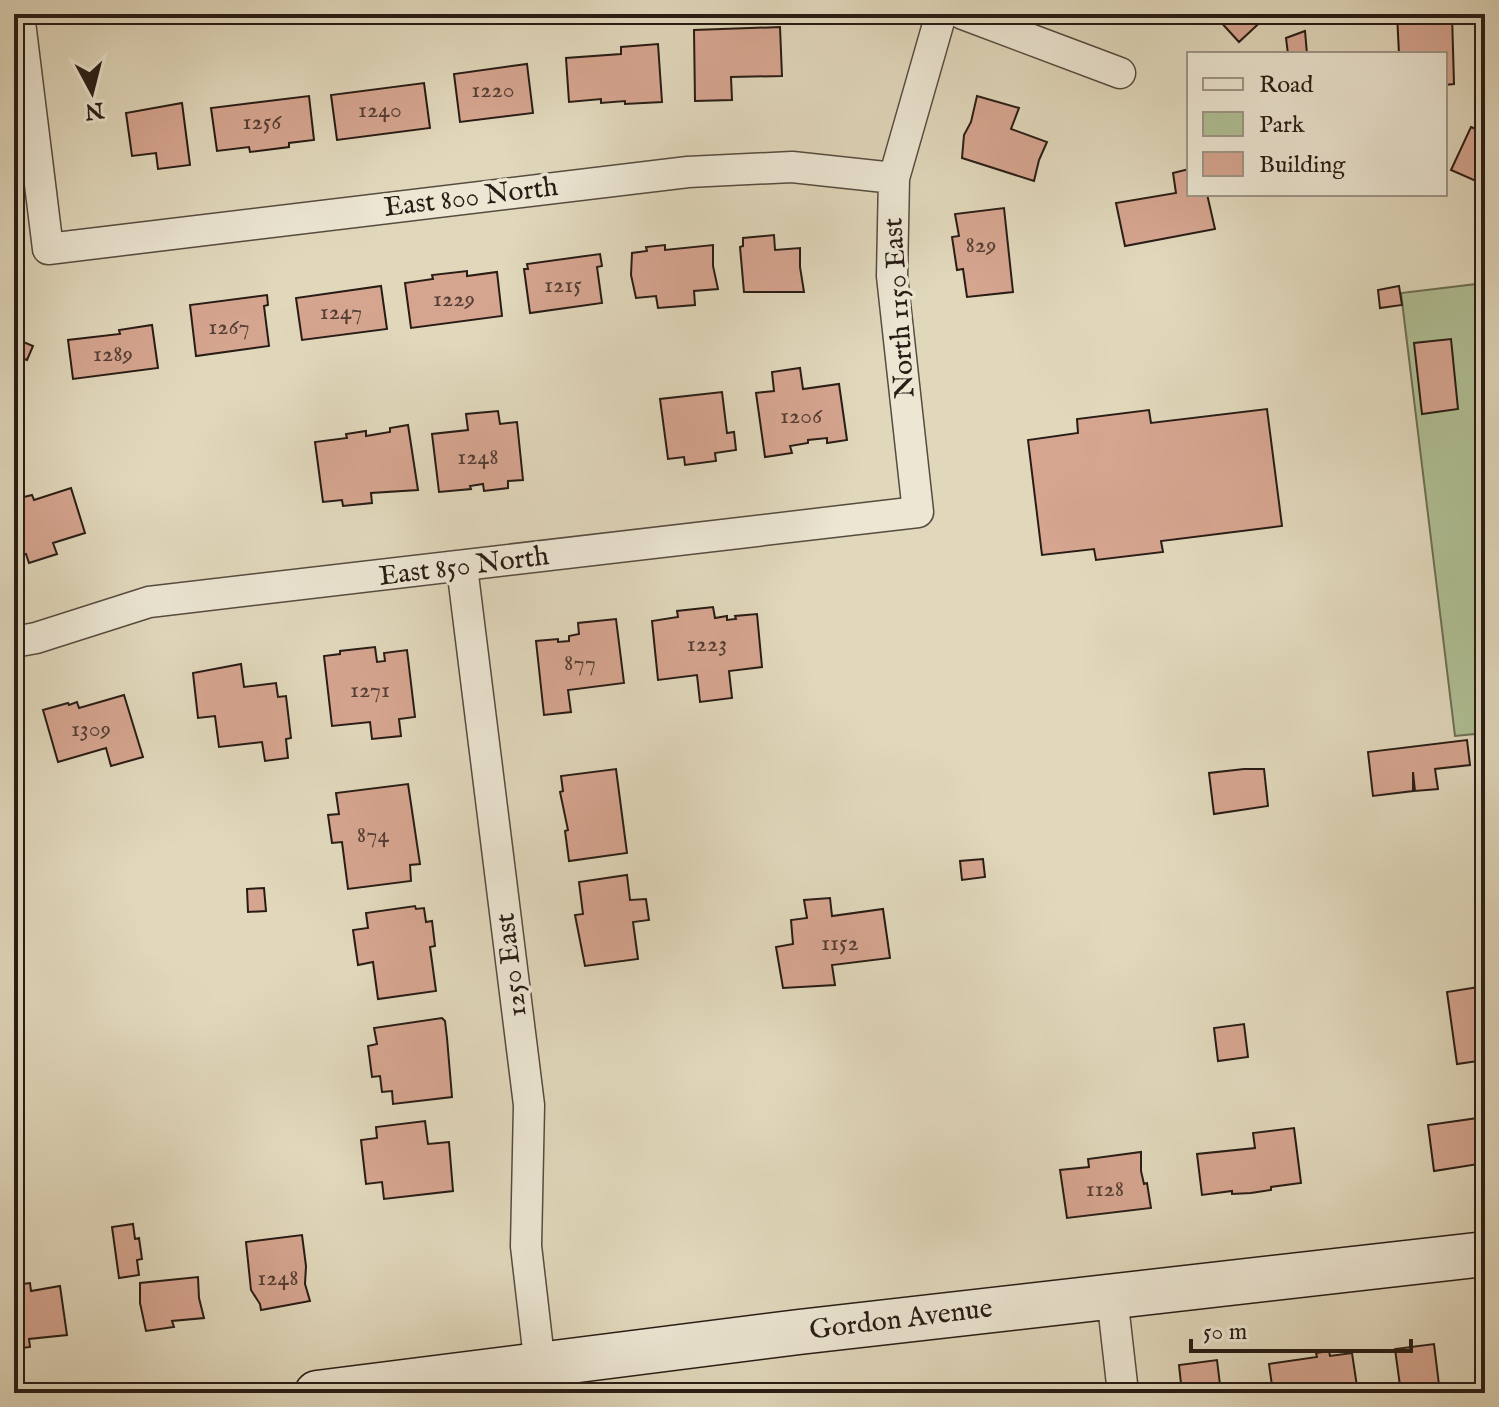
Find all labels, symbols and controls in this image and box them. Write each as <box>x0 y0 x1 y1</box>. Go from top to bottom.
north arrow <box>52 52 132 132</box>
legend <box>1187 52 1447 196</box>
text: Road <box>1259 70 1313 101</box>
house number: 1220 <box>471 75 515 106</box>
text: N <box>83 95 106 125</box>
house number: 1240 <box>358 95 402 126</box>
house number: 1256 <box>243 107 282 138</box>
text: Park <box>1259 110 1305 141</box>
text: Building <box>1259 150 1346 181</box>
street label: East 800 North <box>382 170 560 226</box>
street label: North 1150 East <box>876 216 924 400</box>
house number: 829 <box>965 230 997 261</box>
house number: 1215 <box>544 270 582 301</box>
house number: 1229 <box>433 284 475 315</box>
house number: 1247 <box>320 297 362 328</box>
house number: 1267 <box>208 312 250 343</box>
house number: 1289 <box>93 339 133 370</box>
house number: 1206 <box>780 401 823 432</box>
house number: 1248 <box>457 442 499 473</box>
street label: East 850 North <box>377 539 551 595</box>
house number: 1223 <box>687 629 727 660</box>
house number: 877 <box>564 648 596 679</box>
house number: 1271 <box>350 675 390 706</box>
house number: 1309 <box>71 714 111 745</box>
house number: 874 <box>357 820 389 851</box>
street label: 1250 East <box>488 911 536 1019</box>
house number: 1152 <box>821 928 859 959</box>
house number: 1128 <box>1086 1174 1124 1205</box>
house number: 1248 <box>257 1263 299 1294</box>
street label: Gordon Avenue <box>808 1291 995 1349</box>
scale bar <box>1191 1303 1411 1353</box>
text: 50 m <box>1203 1317 1247 1348</box>

